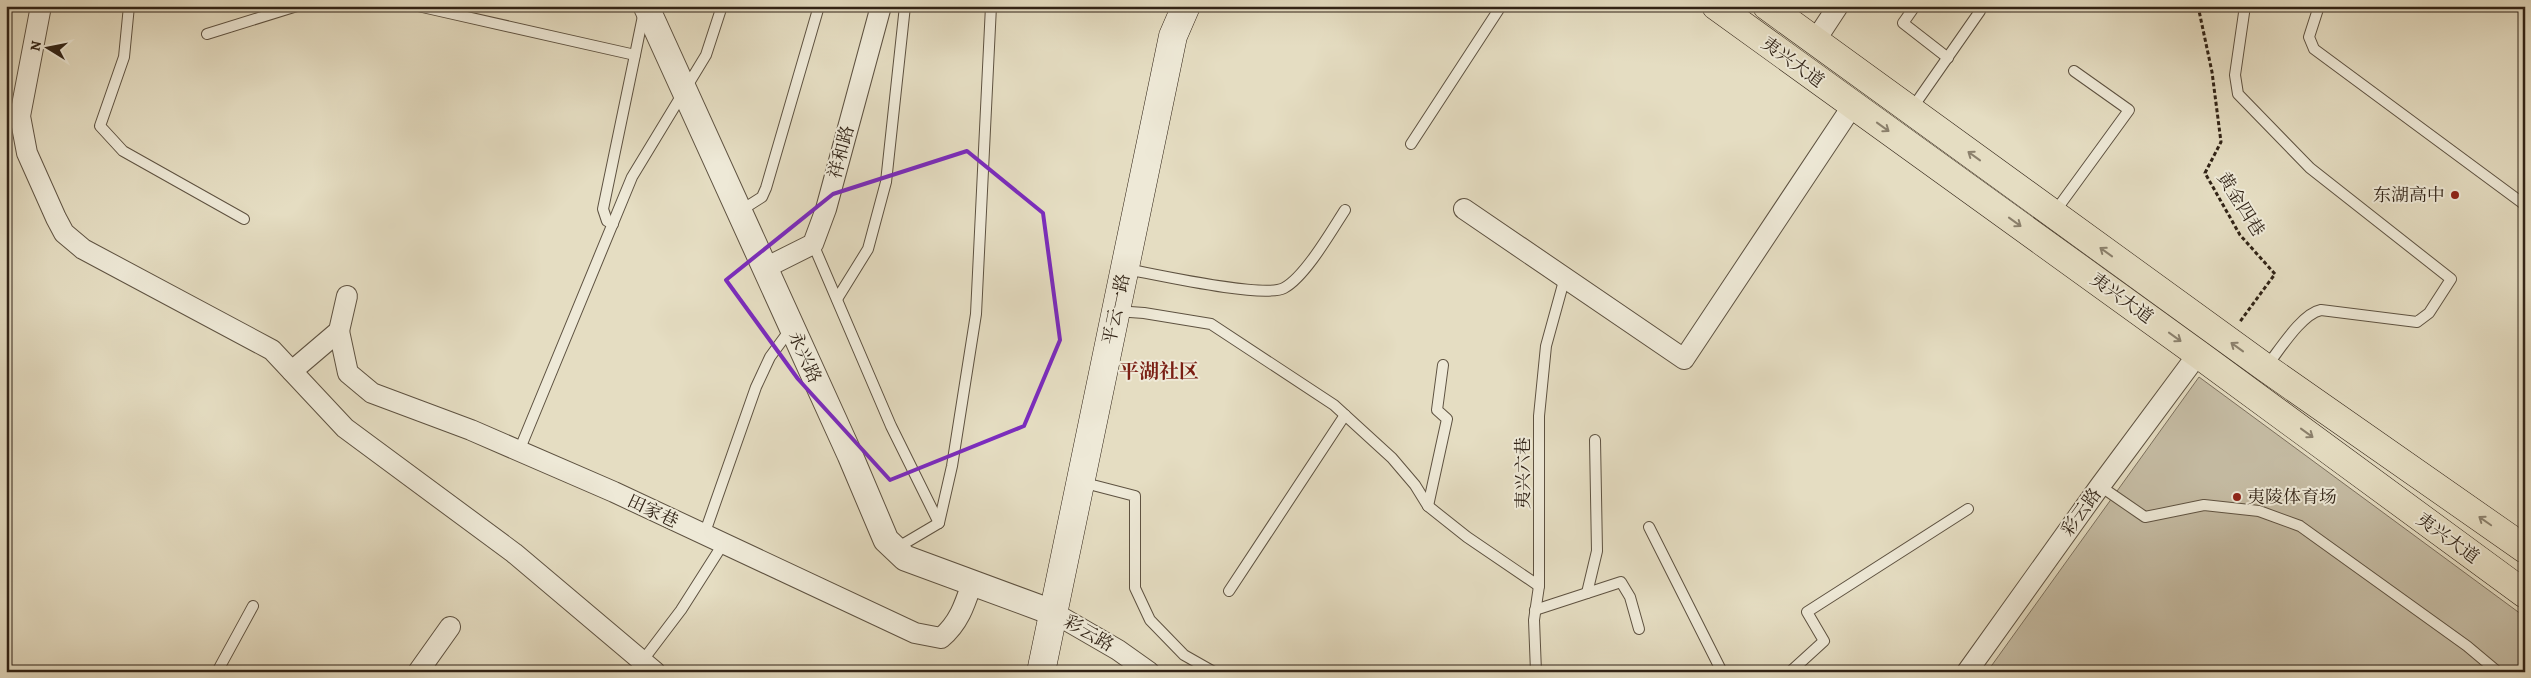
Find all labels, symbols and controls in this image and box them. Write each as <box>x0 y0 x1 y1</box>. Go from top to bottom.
north arrow <box>22 22 72 72</box>
street label: 夷兴大道 <box>1757 31 1829 93</box>
text: N <box>25 39 46 53</box>
one-way arrow <box>1876 122 1890 132</box>
street label: 祥和路 <box>822 123 860 181</box>
one-way arrow <box>1968 151 1982 161</box>
street label: 黄金四巷 <box>2212 167 2270 241</box>
place label: 东湖高中 <box>2373 183 2445 207</box>
marker: 东湖高中 <box>2449 189 2461 201</box>
one-way arrow <box>2008 217 2022 227</box>
one-way arrow <box>2099 247 2113 257</box>
street label: 夷兴大道 <box>2086 267 2158 329</box>
street label: 平云一路 <box>1097 271 1135 347</box>
street label: 永兴路 <box>783 327 827 387</box>
one-way arrow <box>2168 332 2182 342</box>
one-way arrow <box>2231 342 2244 353</box>
district label: 平湖社区 <box>1119 358 1199 385</box>
one-way arrow <box>2299 428 2313 439</box>
street label: 夷兴六巷 <box>1511 437 1535 509</box>
street label: 彩云路 <box>2055 483 2107 541</box>
place label: 夷陵体育场 <box>2247 485 2337 509</box>
street label: 田家巷 <box>623 489 683 533</box>
marker: 夷陵体育场 <box>2231 491 2243 503</box>
street label: 夷兴大道 <box>2412 507 2484 569</box>
one-way arrow <box>2478 516 2492 526</box>
street label: 彩云路 <box>1060 609 1118 657</box>

